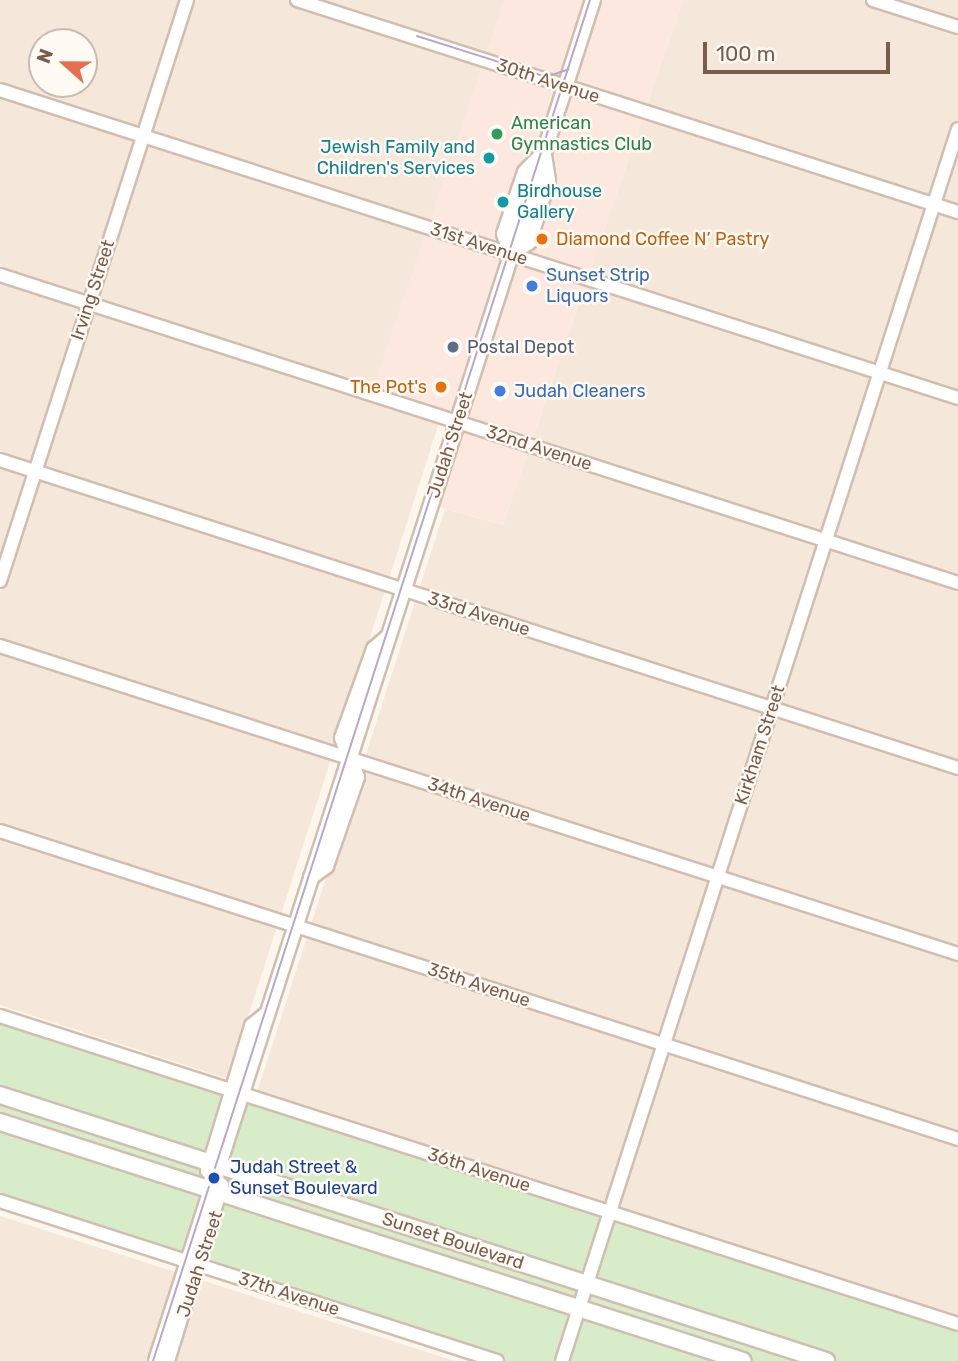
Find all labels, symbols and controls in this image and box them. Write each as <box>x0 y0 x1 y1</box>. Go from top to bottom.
north arrow <box>28 28 98 98</box>
scale bar <box>706 28 893 72</box>
text: 100 m <box>716 41 775 66</box>
text: N <box>32 46 58 67</box>
street label: 30th Avenue <box>493 54 603 108</box>
place label: American Gymnastics Club <box>511 113 652 156</box>
marker: American Gymnastics Club <box>489 126 505 142</box>
place label: Jewish Family and Children's Services <box>317 137 475 180</box>
marker: Jewish Family and Children's Services <box>481 150 497 166</box>
place label: Birdhouse Gallery <box>517 181 602 224</box>
marker: Birdhouse Gallery <box>495 194 511 210</box>
street label: 31st Avenue <box>427 218 531 270</box>
place label: Diamond Coffee N’ Pastry <box>556 228 769 250</box>
marker: Diamond Coffee N’ Pastry <box>534 231 550 247</box>
street label: Irving Street <box>67 237 119 343</box>
place label: Sunset Strip Liquors <box>546 265 650 308</box>
marker: Sunset Strip Liquors <box>524 278 540 294</box>
place label: Postal Depot <box>467 336 574 358</box>
marker: Postal Depot <box>445 339 461 355</box>
place label: The Pot's <box>350 376 427 398</box>
marker: The Pot's <box>433 379 449 395</box>
place label: Judah Cleaners <box>514 380 646 402</box>
marker: Judah Cleaners <box>492 383 508 399</box>
street label: Judah Street <box>423 389 477 501</box>
street label: 32nd Avenue <box>483 421 595 475</box>
street label: 33rd Avenue <box>425 587 533 641</box>
street label: Kirkham Street <box>730 682 790 808</box>
street label: 34th Avenue <box>425 773 533 827</box>
street label: 35th Avenue <box>425 958 533 1012</box>
street label: 36th Avenue <box>425 1143 533 1197</box>
place label: Judah Street & Sunset Boulevard <box>230 1157 378 1200</box>
marker: Judah Street & Sunset Boulevard <box>204 1168 224 1188</box>
street label: Judah Street <box>173 1208 227 1320</box>
street label: Sunset Boulevard <box>379 1208 527 1274</box>
street label: 37th Avenue <box>235 1267 343 1321</box>

